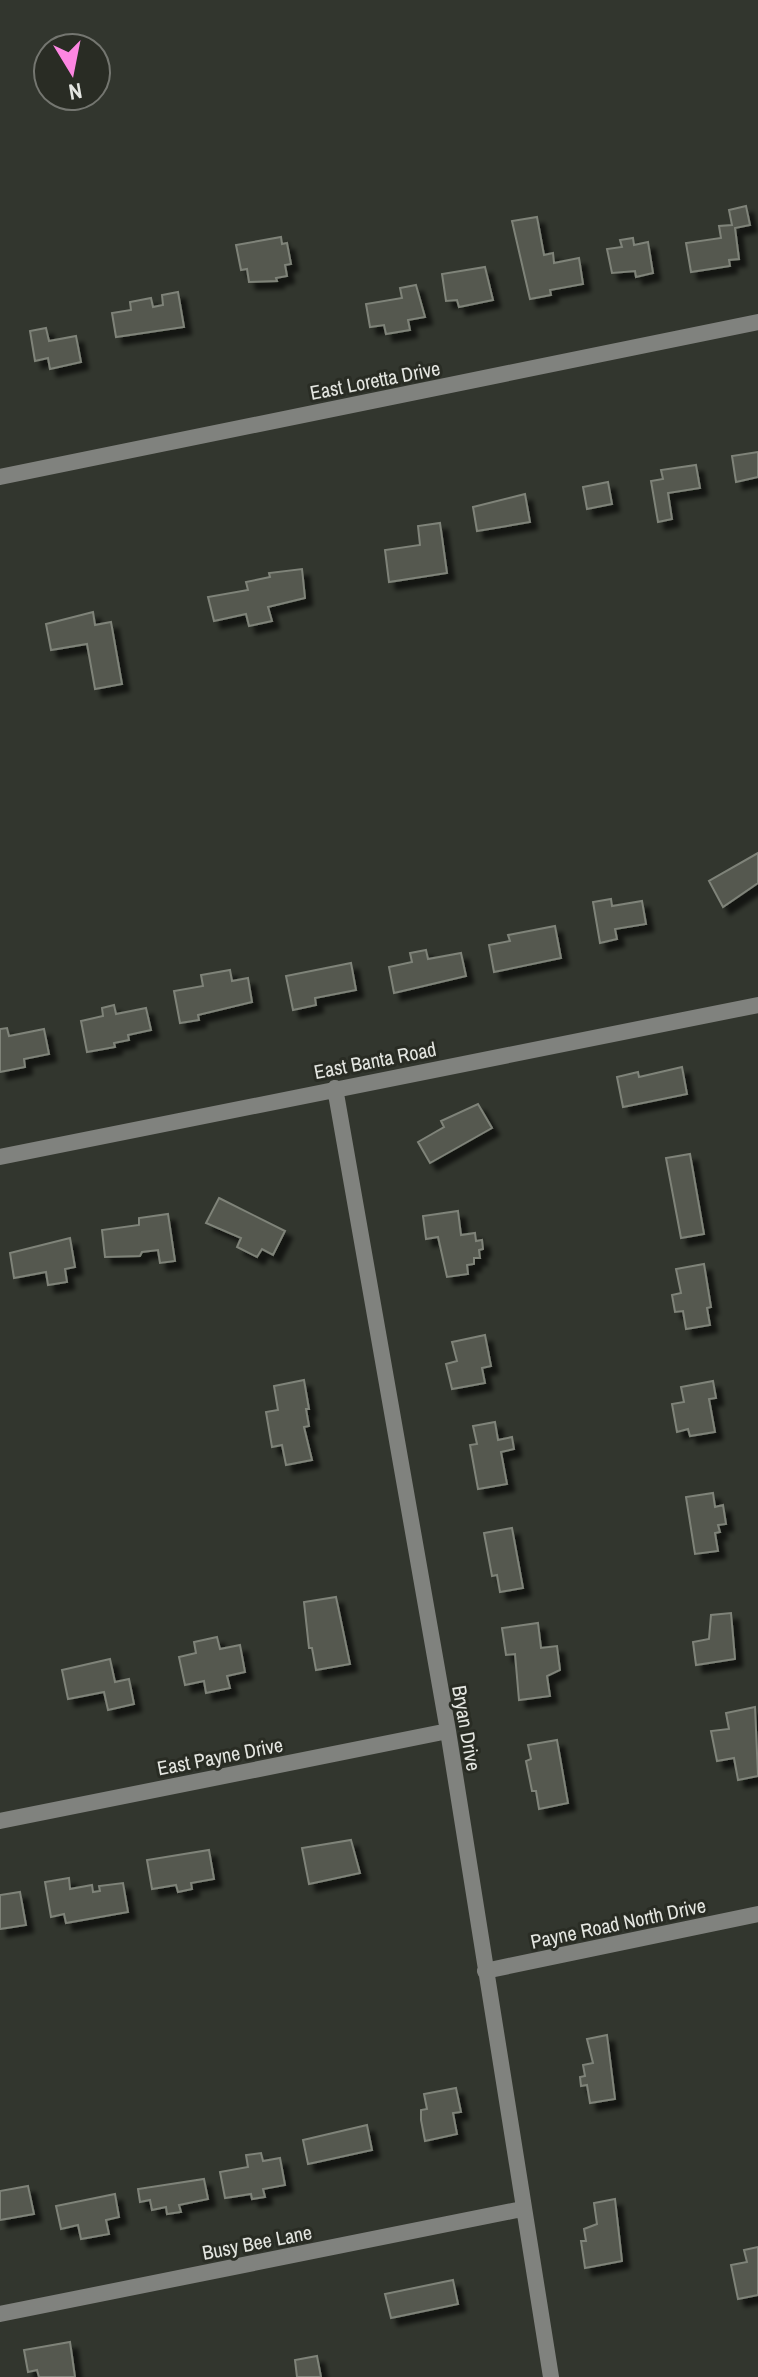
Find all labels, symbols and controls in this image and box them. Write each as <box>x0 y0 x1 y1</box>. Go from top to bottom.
north arrow <box>32 32 112 112</box>
text: N <box>66 76 84 108</box>
street label: East Loretta Drive <box>308 354 442 406</box>
street label: East Banta Road <box>312 1035 438 1085</box>
street label: Bryan Drive <box>446 1683 488 1773</box>
street label: East Payne Drive <box>155 1731 285 1781</box>
street label: Payne Road North Drive <box>528 1891 708 1955</box>
street label: Busy Bee Lane <box>200 2218 314 2266</box>

